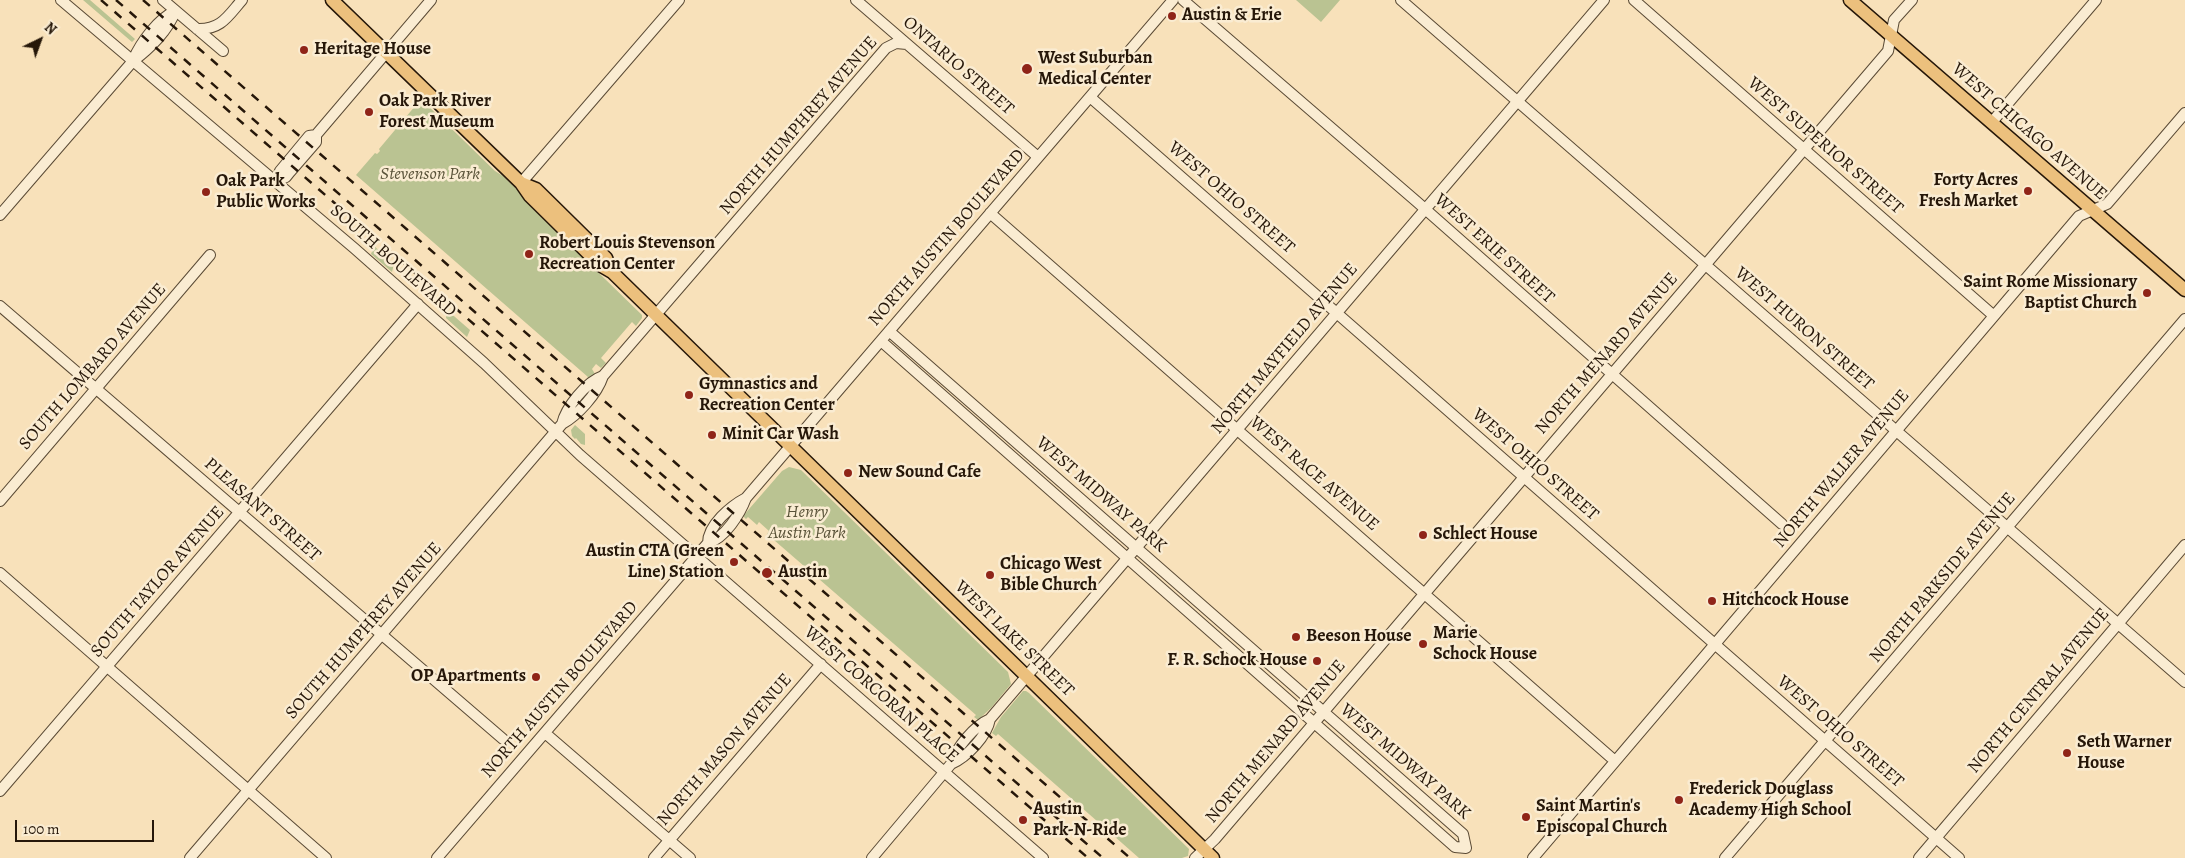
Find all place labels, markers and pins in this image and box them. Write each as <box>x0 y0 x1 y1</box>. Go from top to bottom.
place label: Austin & Erie <box>1182 5 1282 27</box>
marker: Austin & Erie <box>1166 10 1178 22</box>
place label: Heritage House <box>314 39 431 61</box>
marker: Heritage House <box>298 44 310 56</box>
place label: West Suburban Medical Center <box>1038 48 1153 90</box>
marker: West Suburban Medical Center <box>1020 62 1034 76</box>
place label: Oak Park River Forest Museum <box>379 91 494 134</box>
marker: Oak Park River Forest Museum <box>363 106 375 118</box>
place label: Forty Acres Fresh Market <box>1919 170 2018 212</box>
place label: Oak Park Public Works <box>216 171 316 213</box>
marker: Forty Acres Fresh Market <box>2022 185 2034 197</box>
marker: Oak Park Public Works <box>200 186 212 198</box>
place label: Robert Louis Stevenson Recreation Center <box>539 233 715 276</box>
marker: Robert Louis Stevenson Recreation Center <box>523 248 535 260</box>
place label: Saint Rome Missionary Baptist Church <box>1963 272 2137 314</box>
marker: Saint Rome Missionary Baptist Church <box>2141 287 2153 299</box>
place label: Gymnastics and Recreation Center <box>699 374 835 416</box>
marker: Gymnastics and Recreation Center <box>683 389 695 401</box>
place label: Minit Car Wash <box>722 424 839 446</box>
marker: Minit Car Wash <box>706 429 718 441</box>
place label: New Sound Cafe <box>858 462 981 484</box>
marker: New Sound Cafe <box>842 467 854 479</box>
place label: Schlect House <box>1433 524 1538 546</box>
marker: Schlect House <box>1417 529 1429 541</box>
place label: Austin CTA (Green Line) Station <box>586 541 724 584</box>
place label: Chicago West Bible Church <box>1000 554 1102 596</box>
marker: Austin CTA (Green Line) Station <box>728 556 740 568</box>
place label: Austin <box>778 562 827 584</box>
marker: Austin <box>760 566 774 580</box>
marker: Chicago West Bible Church <box>984 569 996 581</box>
place label: Hitchcock House <box>1722 590 1849 612</box>
marker: Hitchcock House <box>1706 595 1718 607</box>
place label: Marie Schock House <box>1433 623 1537 666</box>
place label: Beeson House <box>1306 626 1412 648</box>
marker: Beeson House <box>1290 631 1302 643</box>
marker: Marie Schock House <box>1417 638 1429 650</box>
place label: F. R. Schock House <box>1167 650 1307 672</box>
marker: F. R. Schock House <box>1311 655 1323 667</box>
place label: OP Apartments <box>411 666 526 688</box>
marker: OP Apartments <box>530 671 542 683</box>
place label: Seth Warner House <box>2077 732 2172 774</box>
marker: Seth Warner House <box>2061 747 2073 759</box>
place label: Frederick Douglass Academy High School <box>1689 779 1851 822</box>
marker: Frederick Douglass Academy High School <box>1673 794 1685 806</box>
place label: Saint Martin's Episcopal Church <box>1536 796 1667 839</box>
place label: Austin Park-N-Ride <box>1033 799 1127 842</box>
marker: Saint Martin's Episcopal Church <box>1520 811 1532 823</box>
marker: Austin Park-N-Ride <box>1017 814 1029 826</box>

